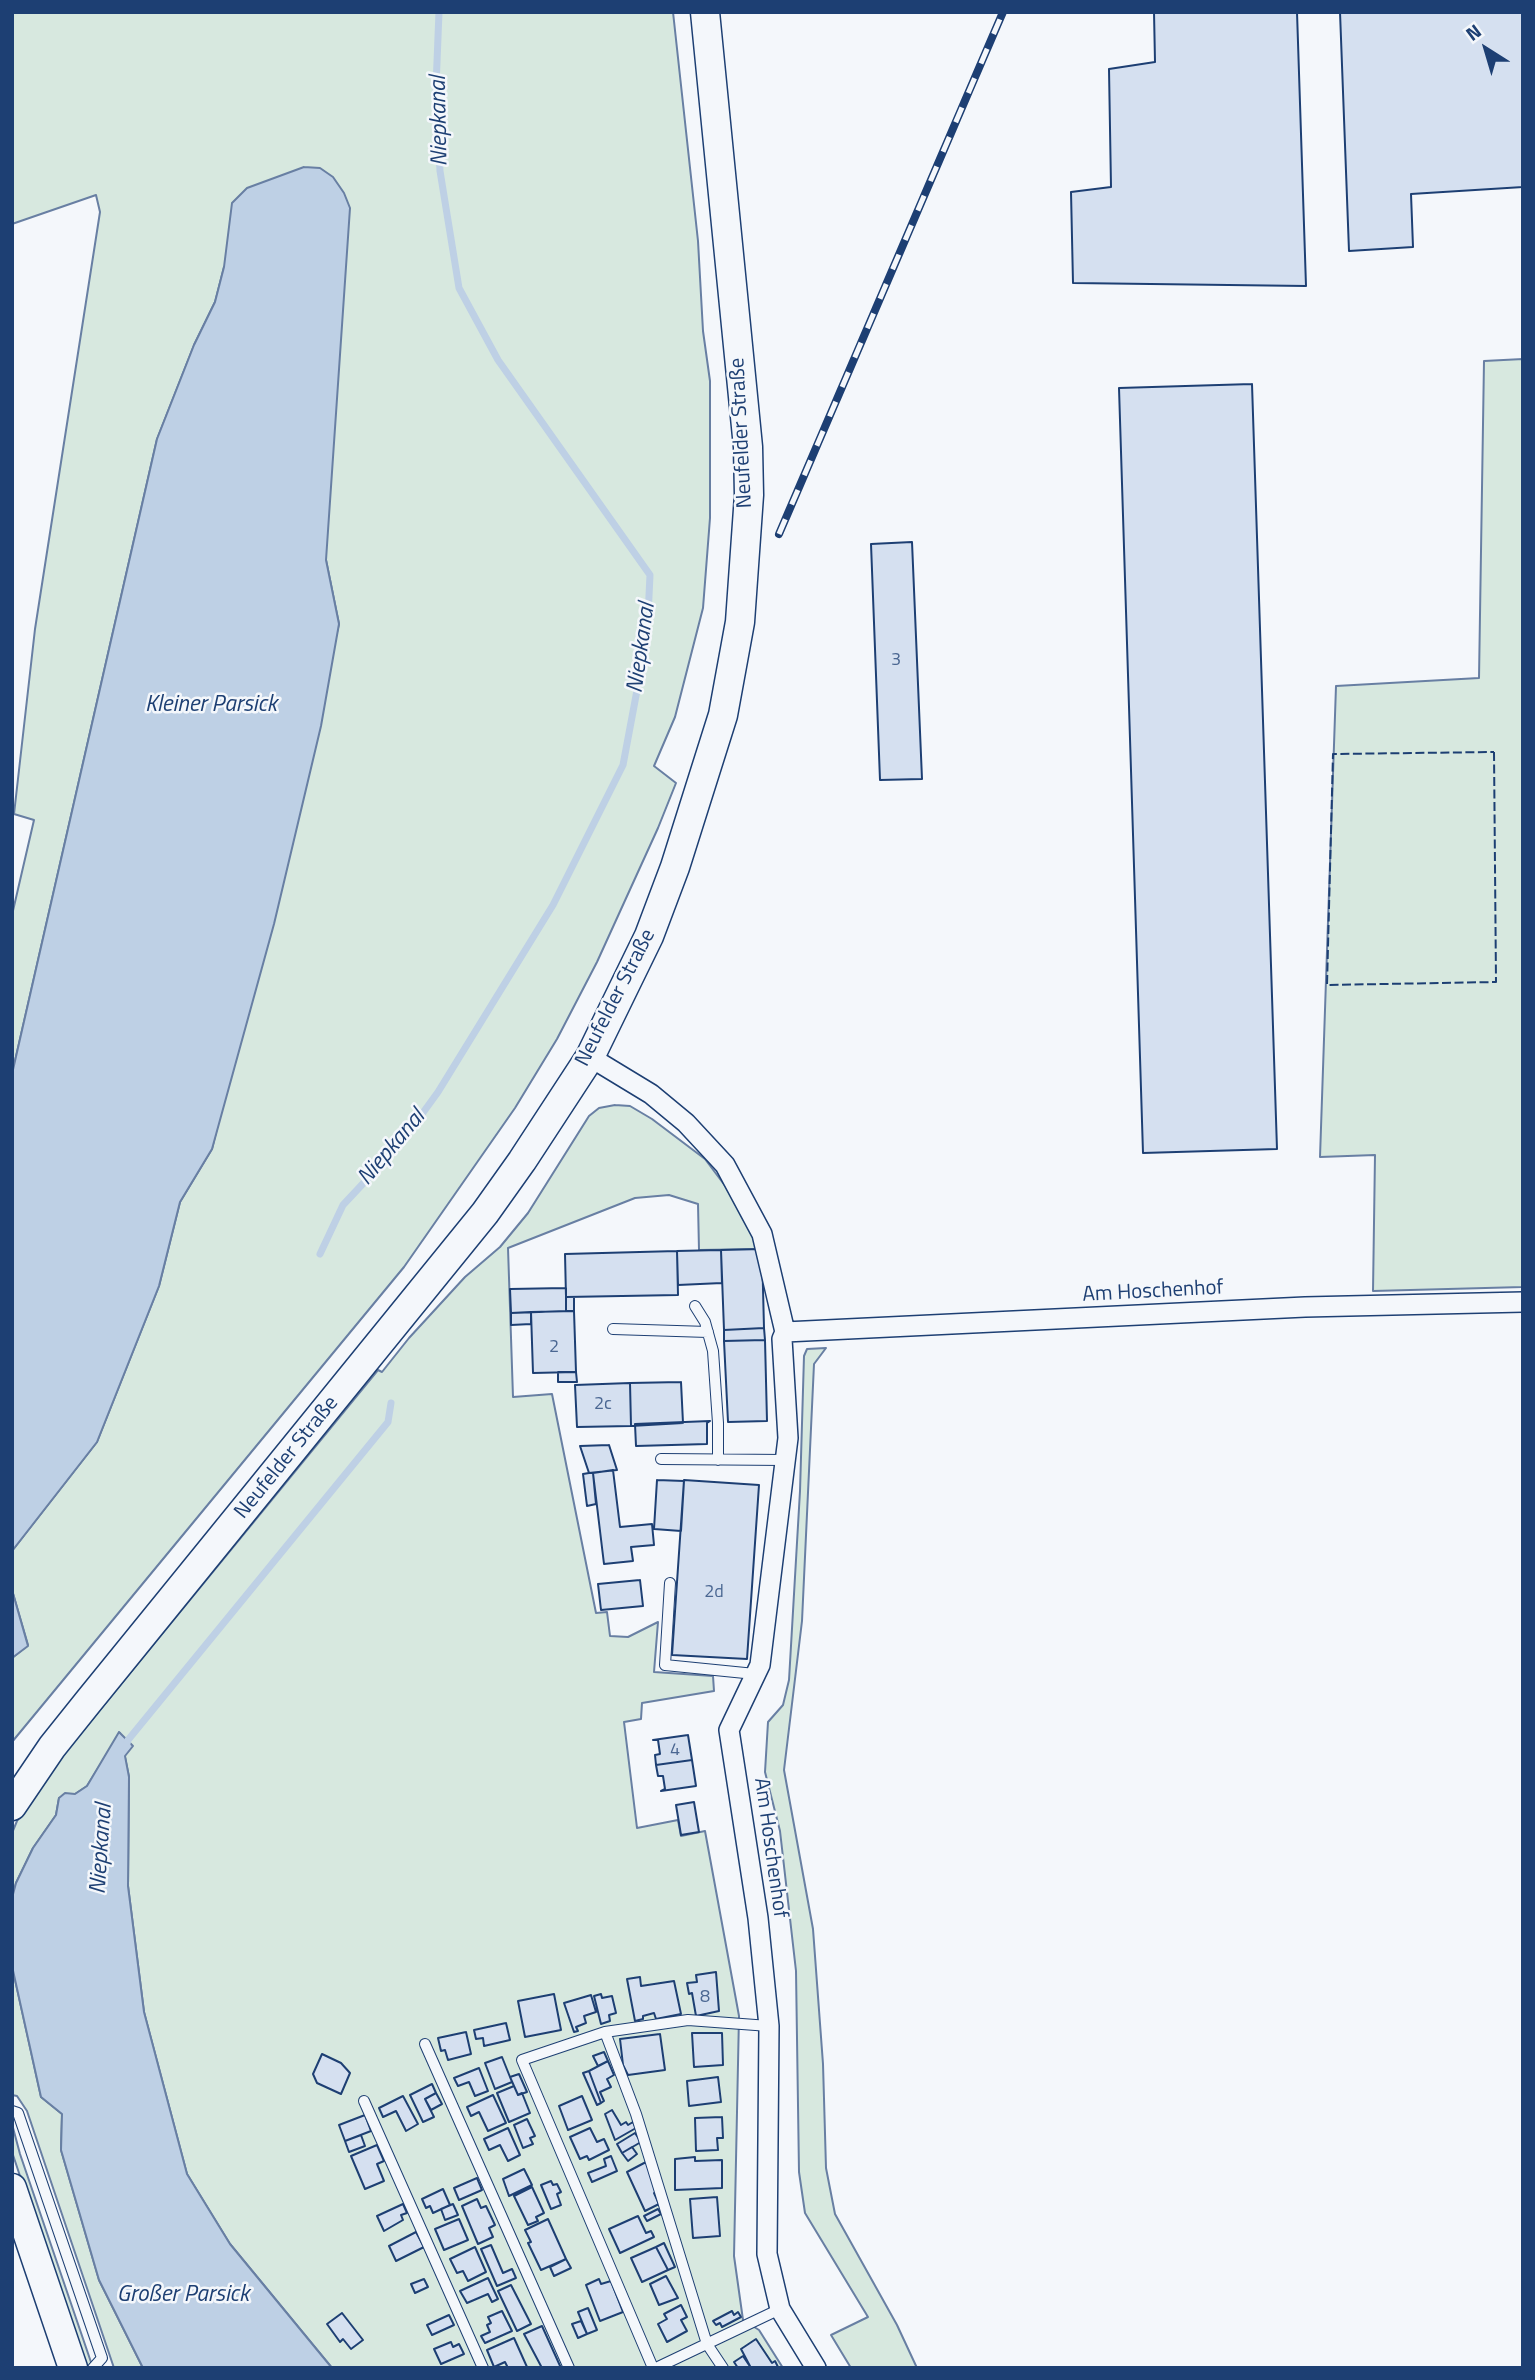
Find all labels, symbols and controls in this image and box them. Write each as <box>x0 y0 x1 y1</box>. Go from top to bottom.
north arrow <box>1451 14 1521 84</box>
text: N <box>1459 16 1487 47</box>
water label: Niepkanal <box>425 75 455 167</box>
street label: Neufelder Straße <box>725 357 759 509</box>
water label: Niepkanal <box>622 601 662 695</box>
house number: 3 <box>891 650 901 672</box>
water label: Kleiner Parsick <box>145 691 277 719</box>
street label: Neufelder Straße <box>571 925 661 1071</box>
water label: Niepkanal <box>352 1104 432 1192</box>
street label: Am Hoschenhof <box>1082 1276 1224 1308</box>
house number: 2 <box>549 1337 559 1359</box>
street label: Neufelder Straße <box>230 1392 344 1524</box>
house number: 2c <box>594 1394 612 1416</box>
house number: 2d <box>704 1582 724 1604</box>
house number: 4 <box>670 1740 680 1762</box>
street label: Am Hoschenhof <box>748 1776 792 1920</box>
water label: Niepkanal <box>85 1803 119 1895</box>
house number: 8 <box>700 1987 710 2009</box>
water label: Großer Parsick <box>117 2281 249 2309</box>

